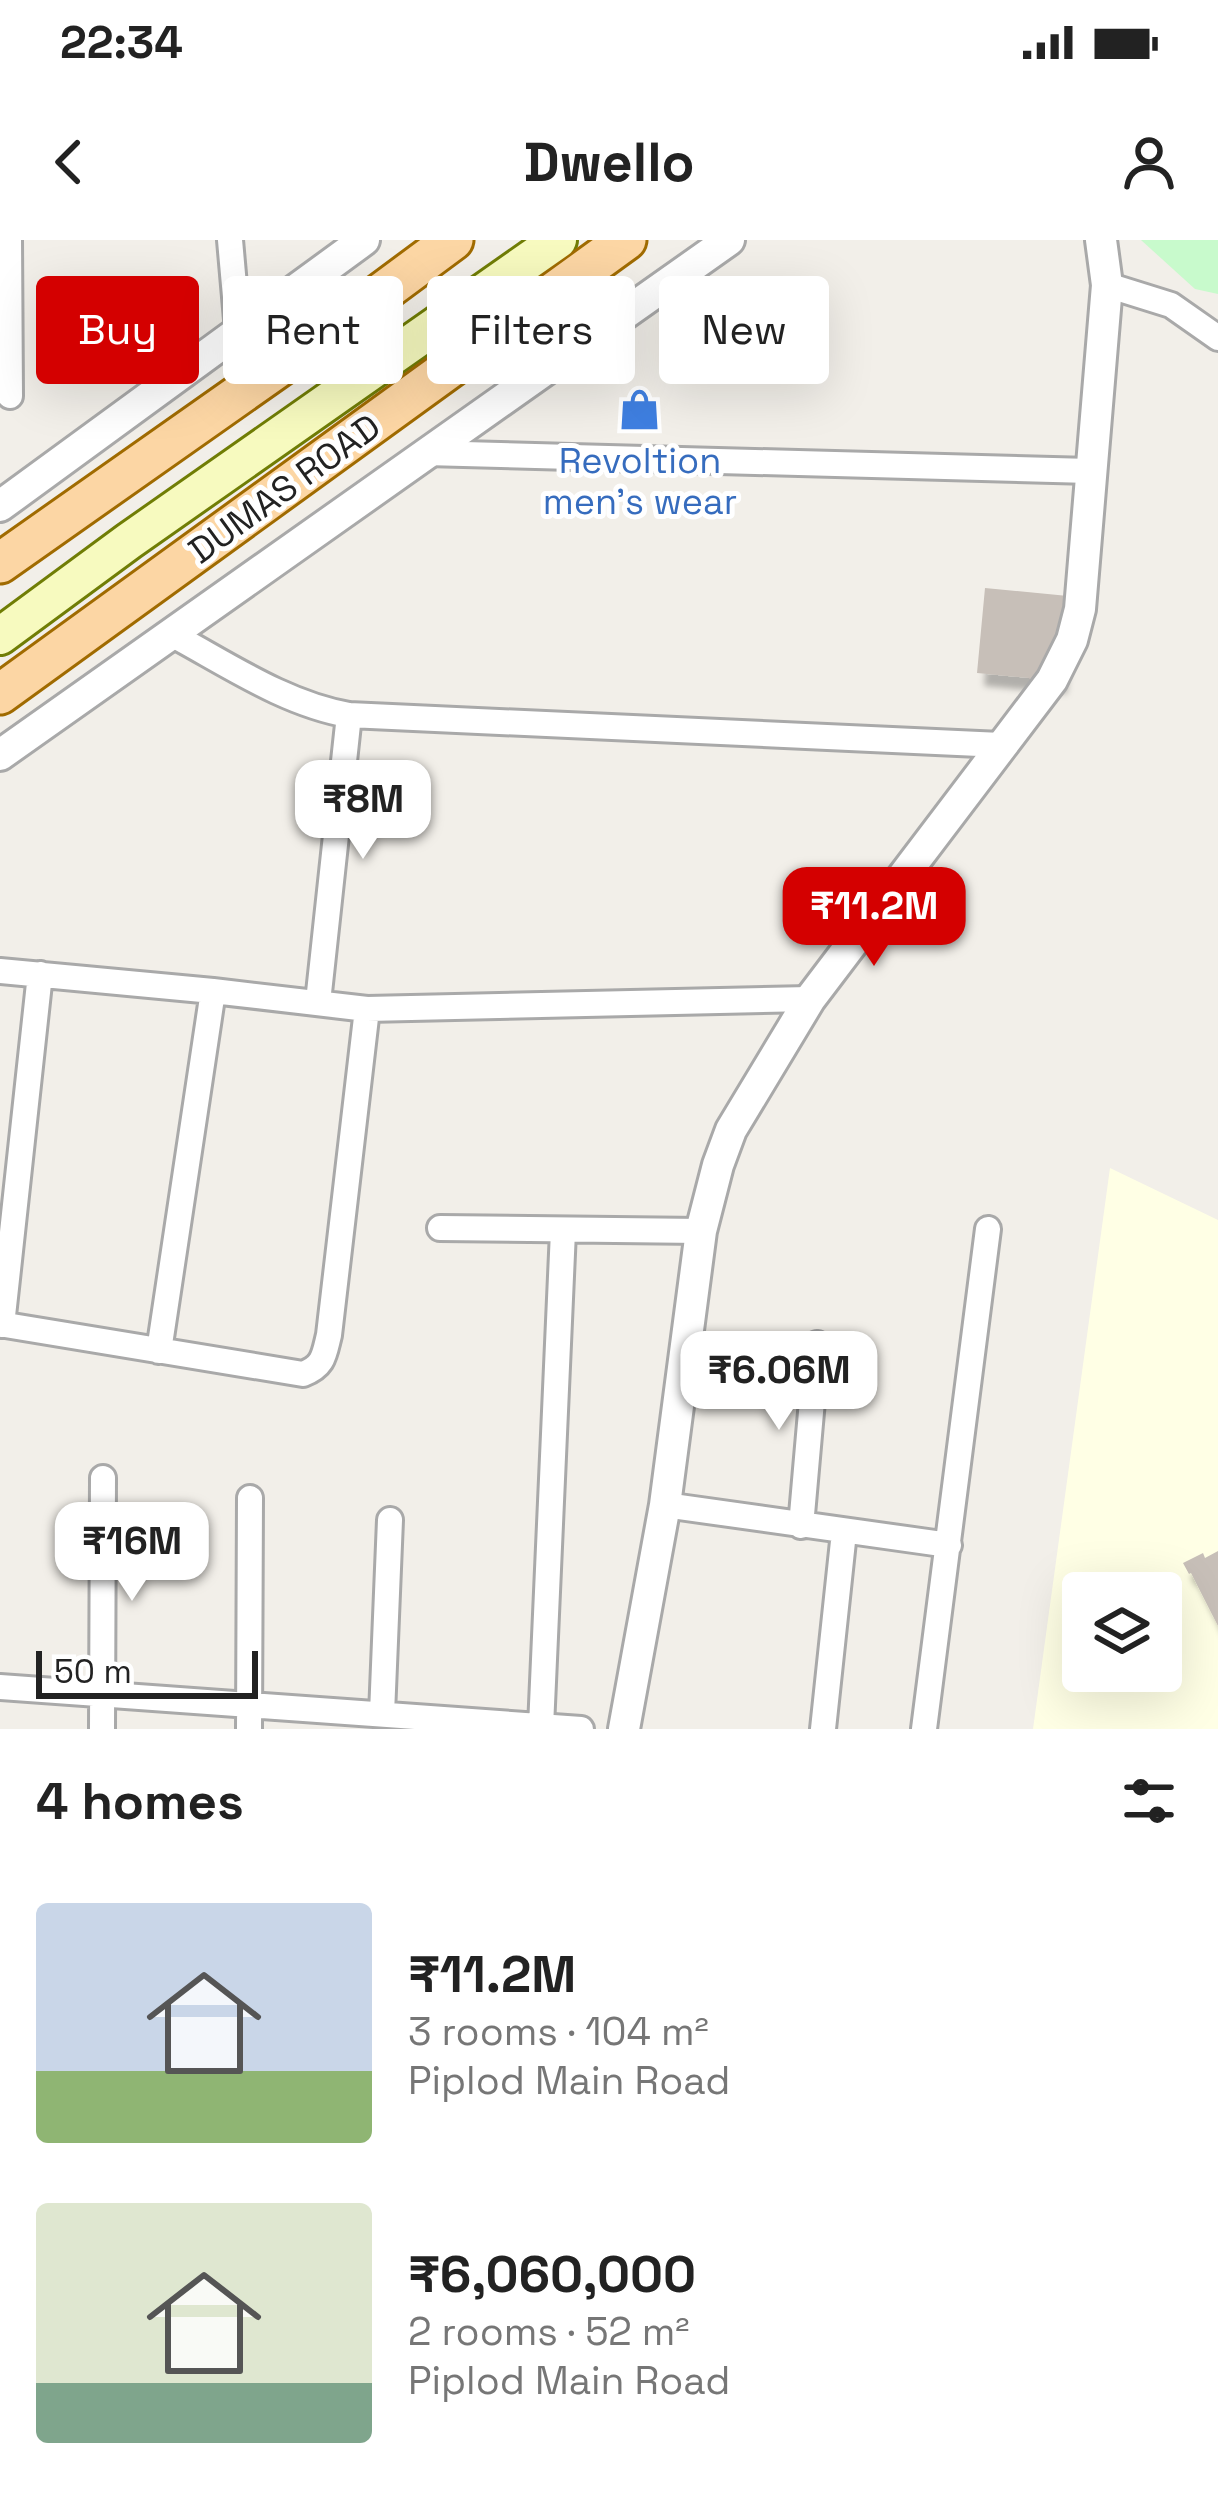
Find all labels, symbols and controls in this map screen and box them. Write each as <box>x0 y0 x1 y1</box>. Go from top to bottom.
text: 22:34 <box>60 14 183 71</box>
text: Dwello <box>523 128 695 197</box>
icon: back <box>36 129 102 195</box>
icon: person <box>1116 129 1182 195</box>
chip: Buy <box>36 276 199 384</box>
chip: Rent <box>223 276 403 384</box>
chip: Filters <box>427 276 635 384</box>
chip: New <box>659 276 829 384</box>
shop icon: Revoltion men's wear <box>617 387 663 433</box>
street label: DUMAS ROAD <box>180 404 389 574</box>
place label: Revoltion men's wear <box>543 438 737 525</box>
pin: ₹8M <box>305 760 421 862</box>
text: ₹8M <box>322 774 404 823</box>
pin: ₹11.2M <box>776 867 972 969</box>
text: ₹11.2M <box>810 881 938 930</box>
pin: ₹6.06M <box>681 1331 877 1433</box>
text: ₹6.06M <box>707 1345 851 1394</box>
pin: ₹16M <box>61 1502 203 1604</box>
text: ₹16M <box>82 1516 182 1565</box>
map controls <box>1062 1572 1182 1692</box>
button: layers <box>1062 1572 1182 1692</box>
scale bar <box>36 1645 258 1698</box>
text: 50 m <box>54 1651 132 1693</box>
icon: filters <box>1116 1768 1182 1834</box>
text: 4 homes <box>36 1769 244 1834</box>
text: ₹11.2M <box>408 1942 576 2007</box>
icon: home <box>132 1951 276 2095</box>
text: 3 rooms · 104 m² <box>408 2007 709 2056</box>
text: Piplod Main Road <box>408 2056 730 2105</box>
text: ₹6,060,000 <box>408 2242 696 2307</box>
icon: home <box>132 2251 276 2395</box>
text: 2 rooms · 52 m² <box>408 2307 690 2356</box>
text: Piplod Main Road <box>408 2356 730 2405</box>

